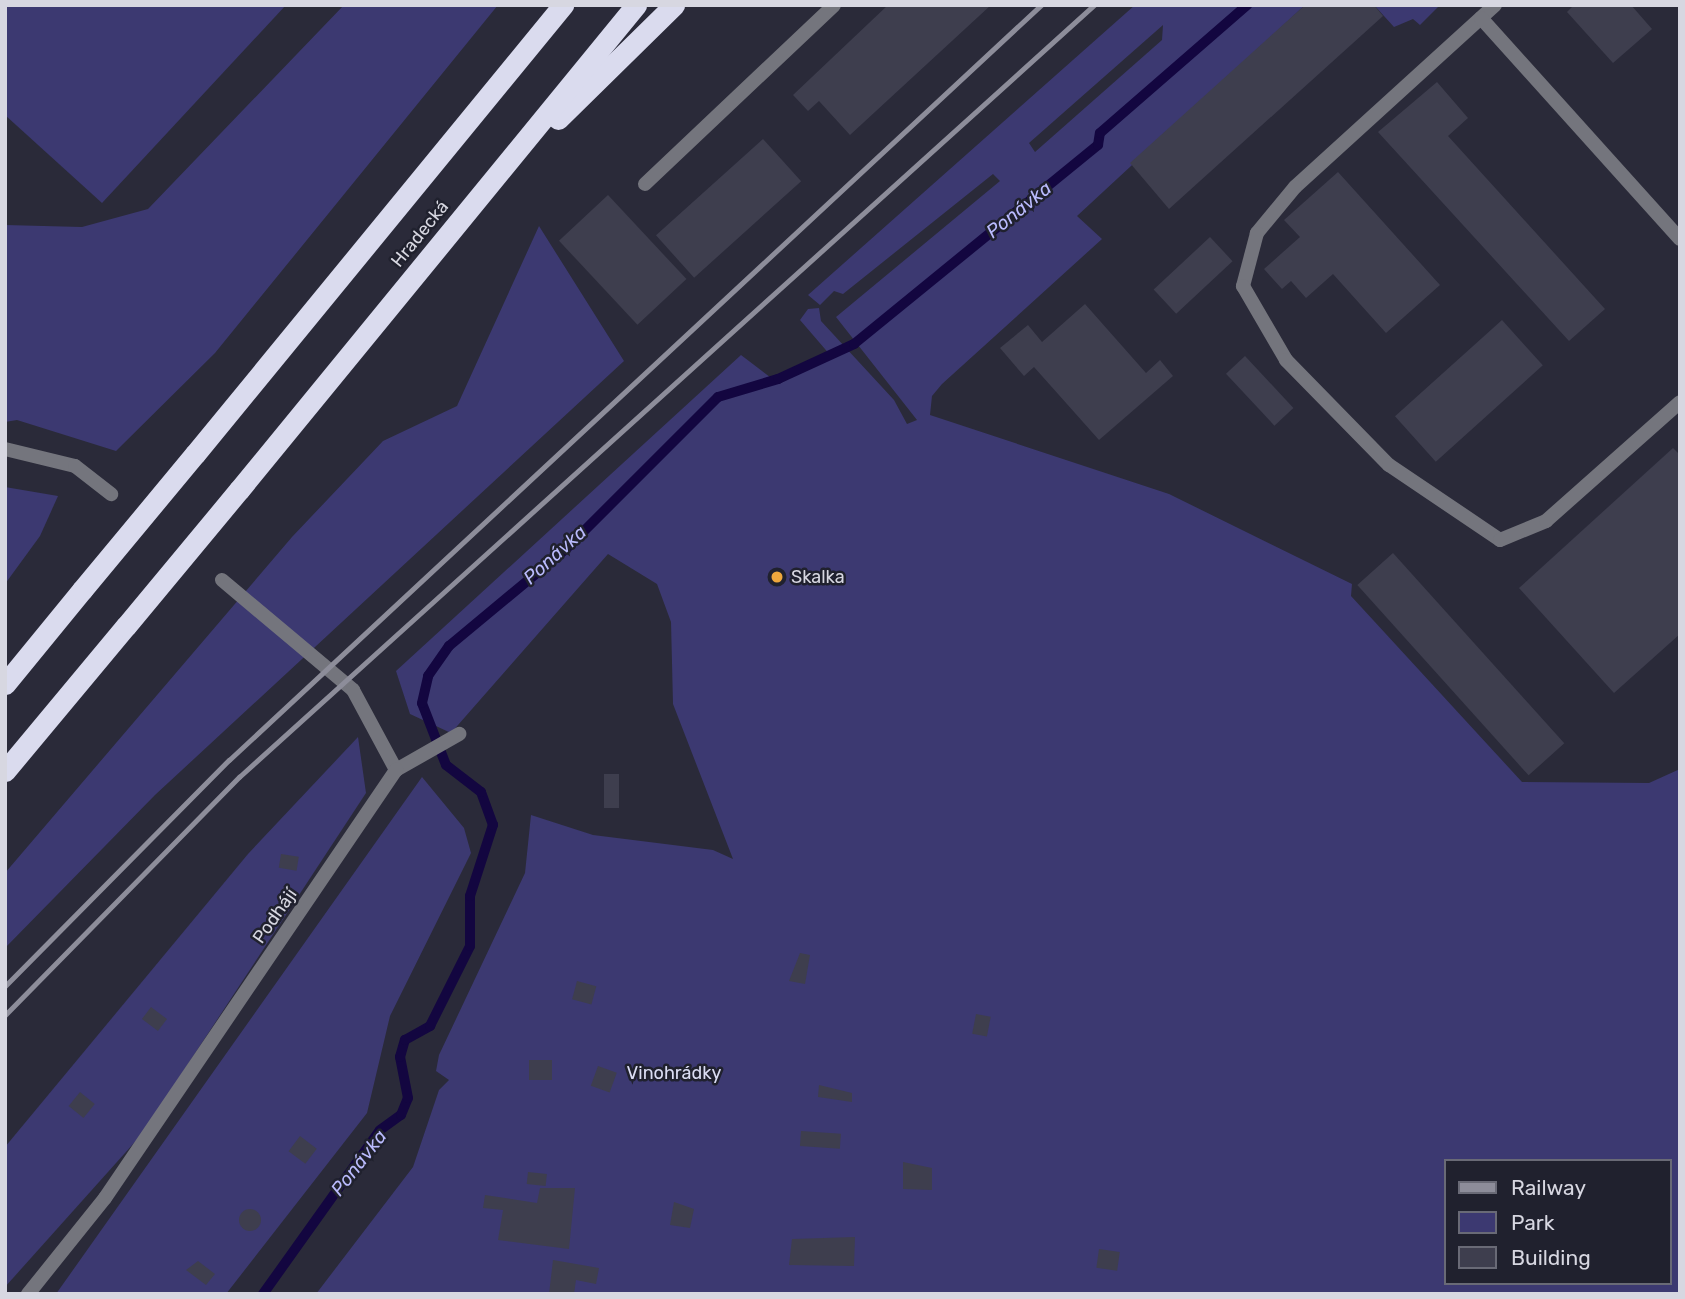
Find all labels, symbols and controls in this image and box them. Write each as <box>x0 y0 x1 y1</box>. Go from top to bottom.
water label: Ponávka <box>982 177 1056 243</box>
street label: Hradecká <box>387 196 453 272</box>
water label: Ponávka <box>519 521 591 589</box>
place label: Skalka <box>791 566 845 588</box>
marker: Skalka <box>769 569 785 585</box>
street label: Podhájí <box>248 884 302 948</box>
park label: Vinohrádky <box>627 1062 721 1084</box>
water label: Ponávka <box>326 1126 392 1200</box>
legend <box>1444 1159 1671 1285</box>
text: Railway <box>1511 1175 1586 1200</box>
text: Park <box>1511 1210 1555 1235</box>
text: Building <box>1511 1245 1591 1270</box>

